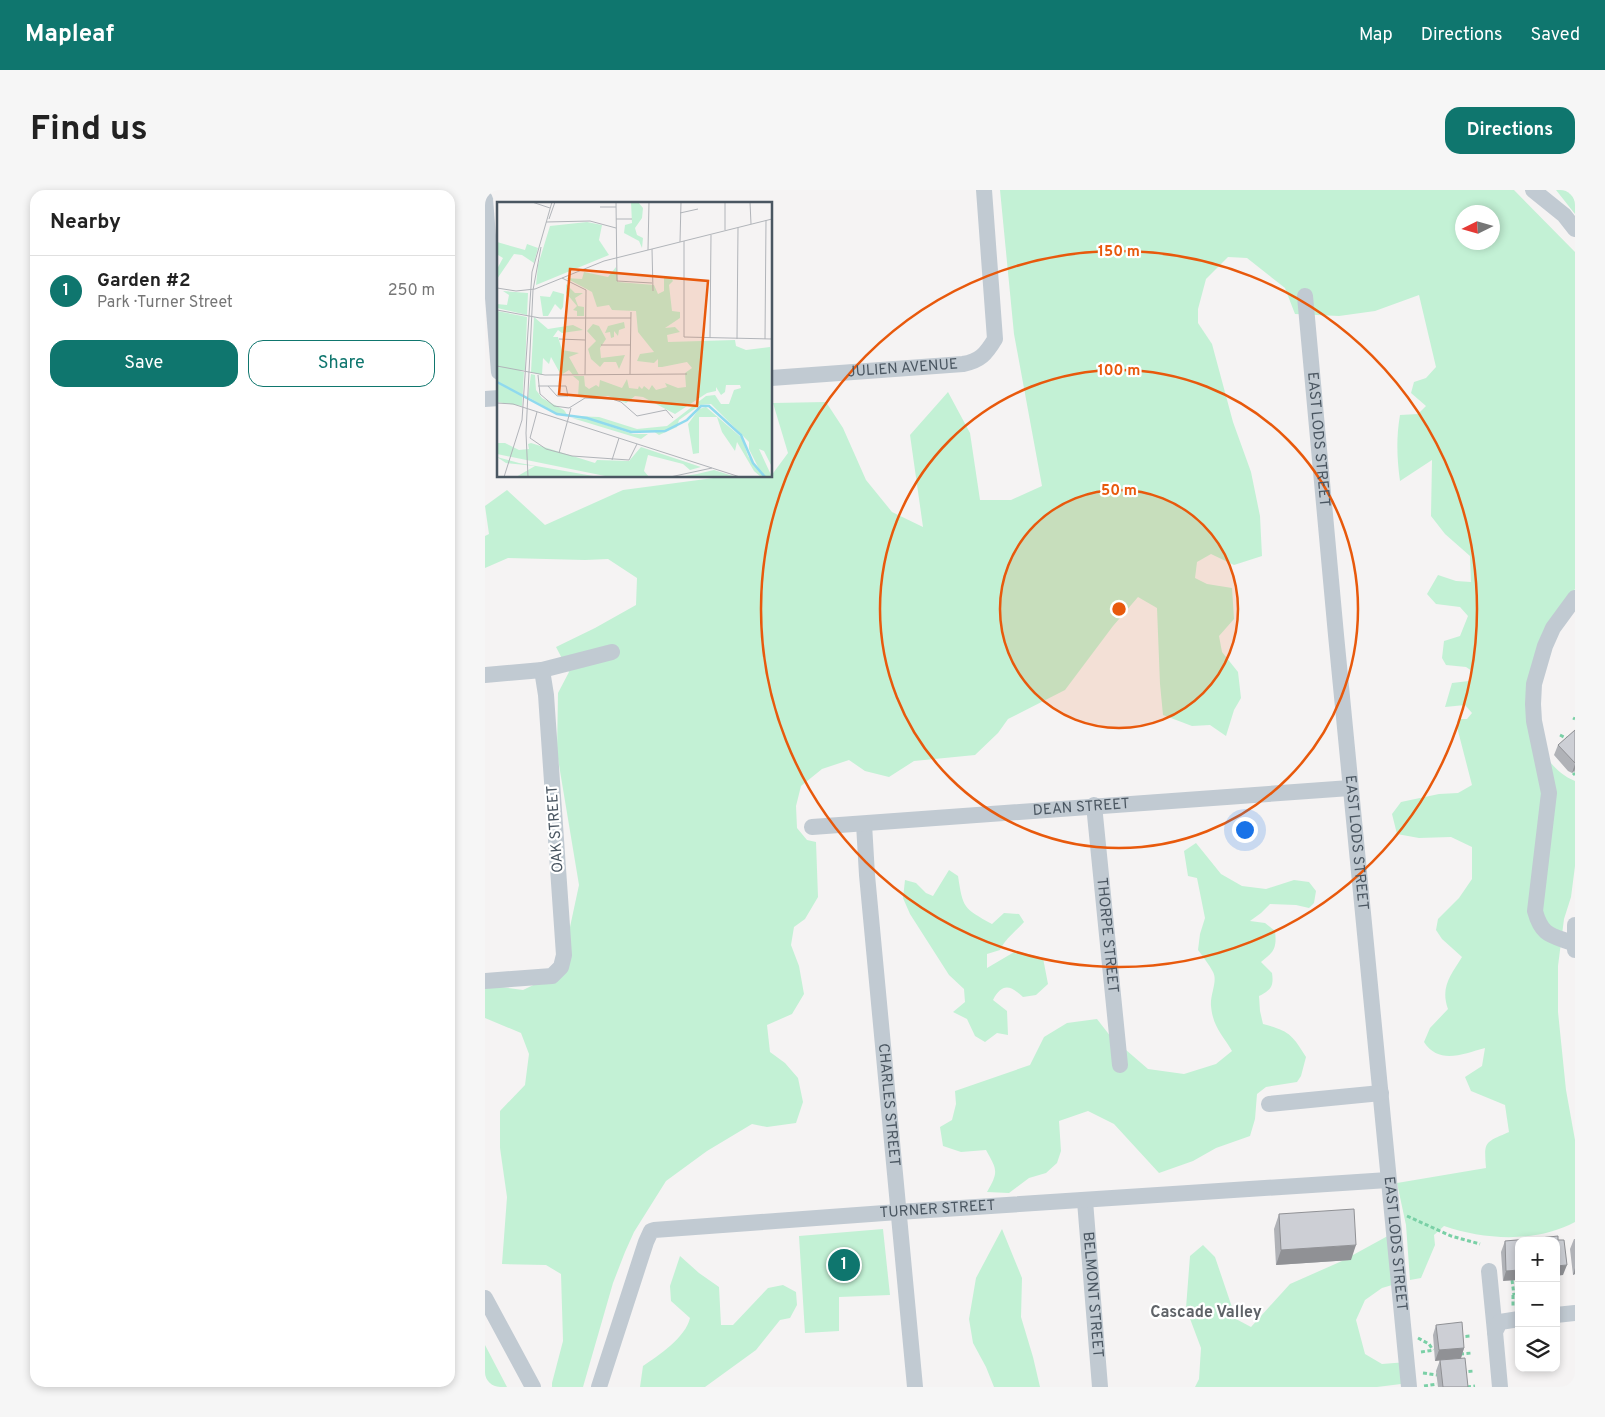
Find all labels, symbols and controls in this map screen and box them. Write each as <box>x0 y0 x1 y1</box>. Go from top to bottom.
text: Mapleaf <box>25 20 114 50</box>
text: Map <box>1359 24 1393 47</box>
text: Directions <box>1421 24 1503 47</box>
text: Saved <box>1531 24 1580 47</box>
button: Directions <box>1445 107 1575 154</box>
text: Find us <box>30 108 148 152</box>
inset map <box>497 202 773 478</box>
north arrow <box>1455 205 1500 250</box>
text: Nearby <box>50 209 121 236</box>
text: 150 m <box>1098 243 1140 262</box>
text: Garden #2 <box>97 269 191 293</box>
text: 1 <box>63 281 69 301</box>
text: 250 m <box>388 281 435 301</box>
text: Park · Turner Street <box>97 293 233 313</box>
button: Save <box>50 340 238 387</box>
button: Share <box>248 340 435 387</box>
street label: JULIEN AVENUE <box>847 355 959 382</box>
text: 100 m <box>1098 362 1140 381</box>
street label: EAST LODS STREET <box>1302 371 1334 508</box>
text: 50 m <box>1101 482 1137 501</box>
centre of rings <box>1110 600 1128 618</box>
street label: EAST LODS STREET <box>1340 774 1372 911</box>
street label: OAK STREET <box>543 785 569 873</box>
street label: DEAN STREET <box>1032 794 1131 820</box>
your location <box>1232 817 1258 843</box>
street label: THORPE STREET <box>1092 877 1122 994</box>
street label: CHARLES STREET <box>873 1043 904 1167</box>
street label: EAST LODS STREET <box>1379 1175 1411 1312</box>
street label: TURNER STREET <box>879 1196 996 1223</box>
street label: BELMONT STREET <box>1078 1231 1107 1358</box>
map controls <box>1515 1237 1560 1372</box>
button: + <box>1515 1237 1560 1282</box>
pin: 1 <box>828 1246 860 1284</box>
button: − <box>1515 1282 1560 1327</box>
district label: Cascade Valley <box>1150 1303 1262 1323</box>
button: layers <box>1515 1327 1560 1372</box>

